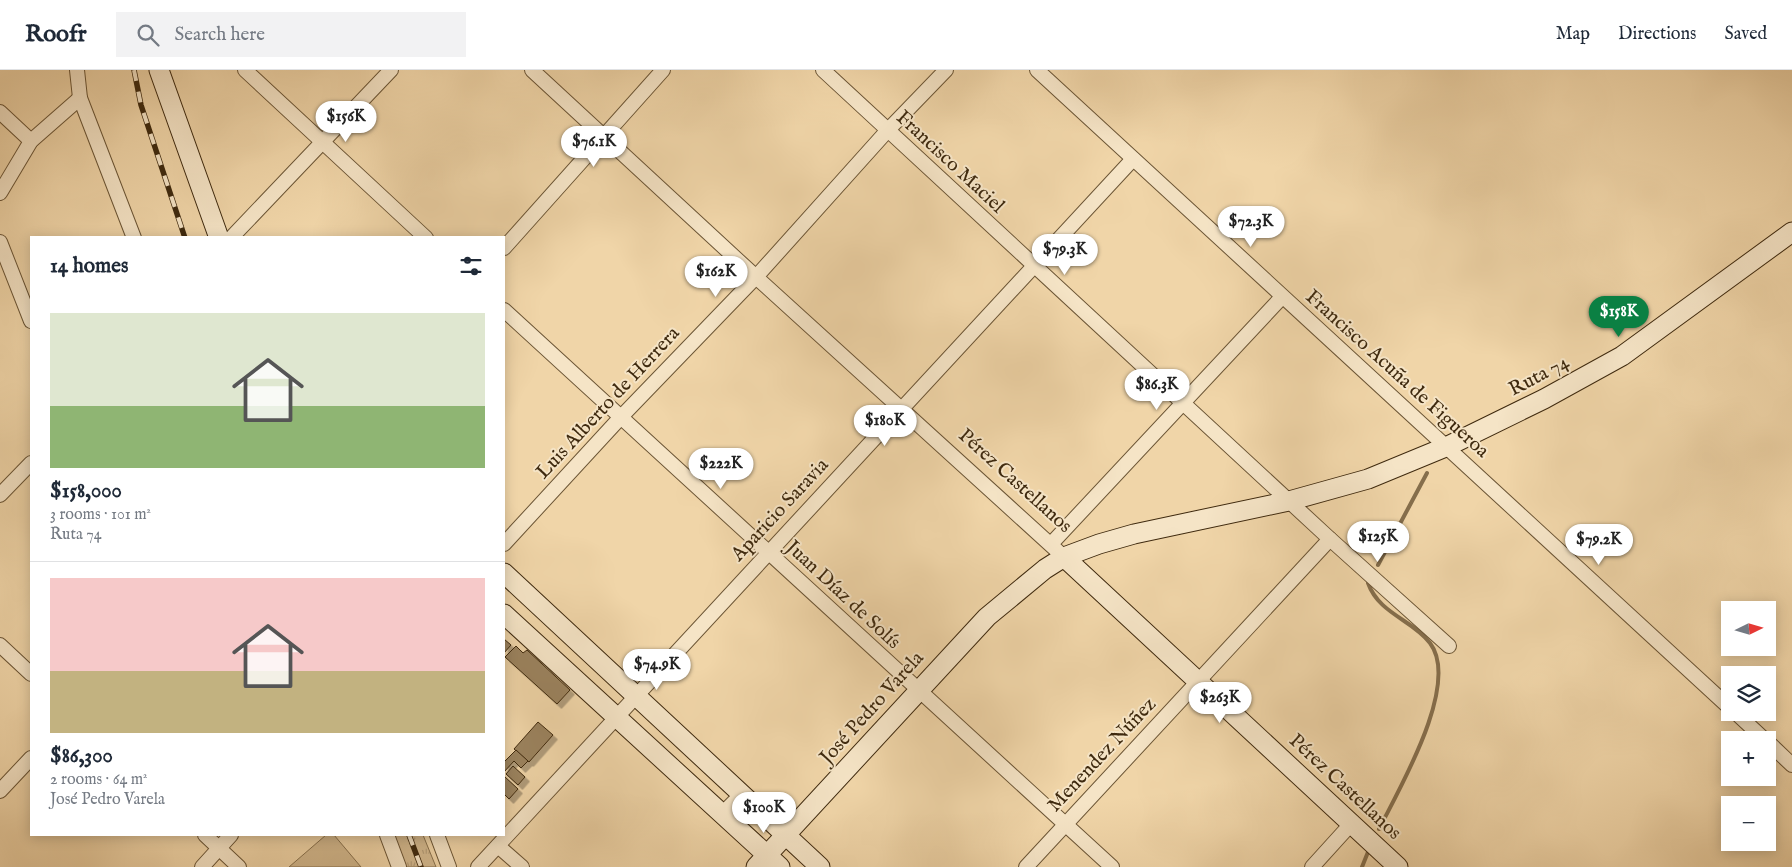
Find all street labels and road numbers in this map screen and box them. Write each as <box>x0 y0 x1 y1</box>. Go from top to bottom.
street label: Francisco Maciel <box>890 105 1010 219</box>
street label: Francisco Acuña de Figueroa <box>1300 285 1495 464</box>
street label: Luis Alberto de Herrera <box>531 321 685 485</box>
street label: Ruta 74 <box>1505 350 1573 402</box>
street label: Pérez Castellanos <box>953 423 1077 539</box>
street label: Aparicio Saravia <box>725 453 834 568</box>
street label: Juan Díaz de Solís <box>779 534 906 655</box>
street label: José Pedro Varela <box>813 646 930 771</box>
street label: Menendez Núñez <box>1042 692 1162 818</box>
street label: Pérez Castellanos <box>1284 729 1406 845</box>

